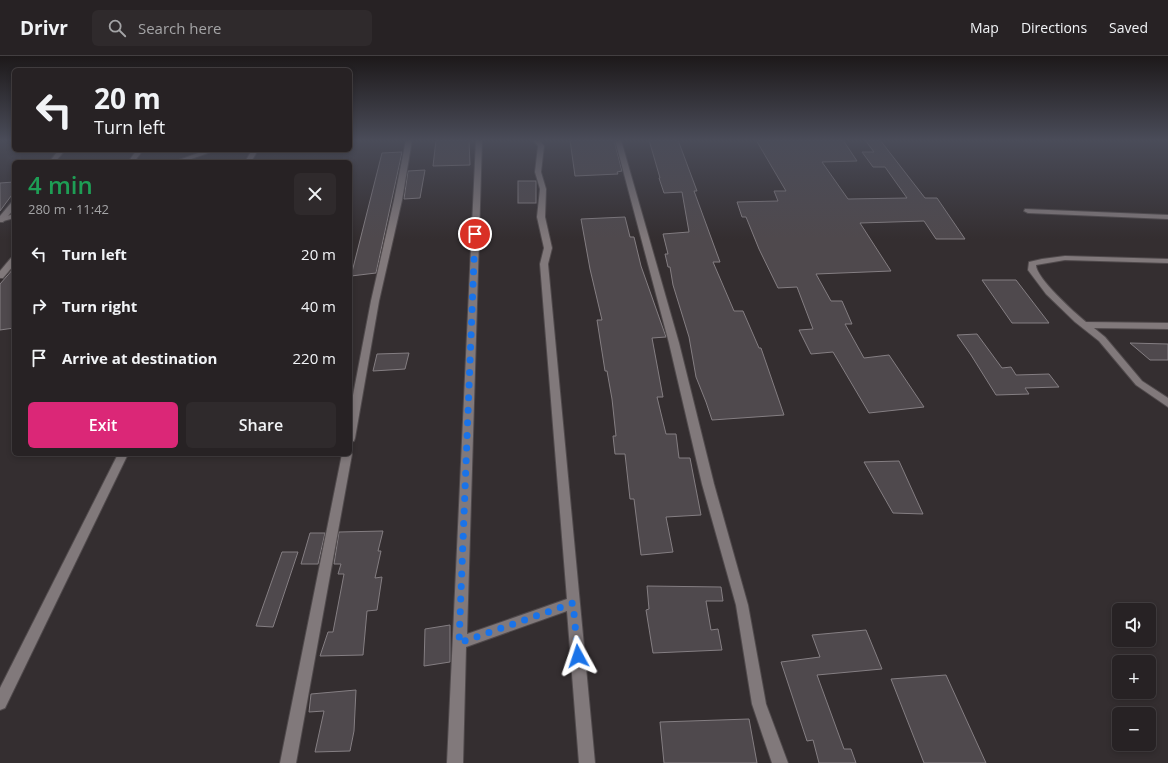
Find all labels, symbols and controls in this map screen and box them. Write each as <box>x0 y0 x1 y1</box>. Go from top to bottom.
search box <box>92 10 372 46</box>
text: Drivr <box>20 15 68 41</box>
icon: search <box>106 17 128 39</box>
text: Search here <box>138 18 222 38</box>
text: Map <box>970 18 999 37</box>
text: Directions <box>1021 18 1087 37</box>
text: Saved <box>1109 18 1148 37</box>
text: 20 m <box>94 79 161 117</box>
icon: left <box>28 84 80 136</box>
text: Turn left <box>94 115 165 139</box>
text: 4 min <box>28 168 93 201</box>
button: close <box>294 173 336 215</box>
text: 280 m · 11:42 <box>28 200 109 218</box>
pin <box>458 217 492 251</box>
icon: arrive <box>464 223 486 245</box>
icon: left <box>28 243 50 265</box>
text: Turn left <box>62 244 127 264</box>
text: 20 m <box>301 244 336 264</box>
icon: right <box>28 295 50 317</box>
text: Turn right <box>62 296 137 316</box>
text: 40 m <box>301 296 336 316</box>
icon: arrive <box>28 347 50 369</box>
text: Arrive at destination <box>62 348 217 368</box>
text: 220 m <box>292 348 336 368</box>
button: Exit <box>28 402 178 448</box>
button: Share <box>186 402 336 448</box>
map controls <box>1112 603 1156 751</box>
button: sound <box>1112 603 1156 647</box>
position arrow <box>557 635 599 677</box>
button: + <box>1112 655 1156 699</box>
button: − <box>1112 707 1156 751</box>

